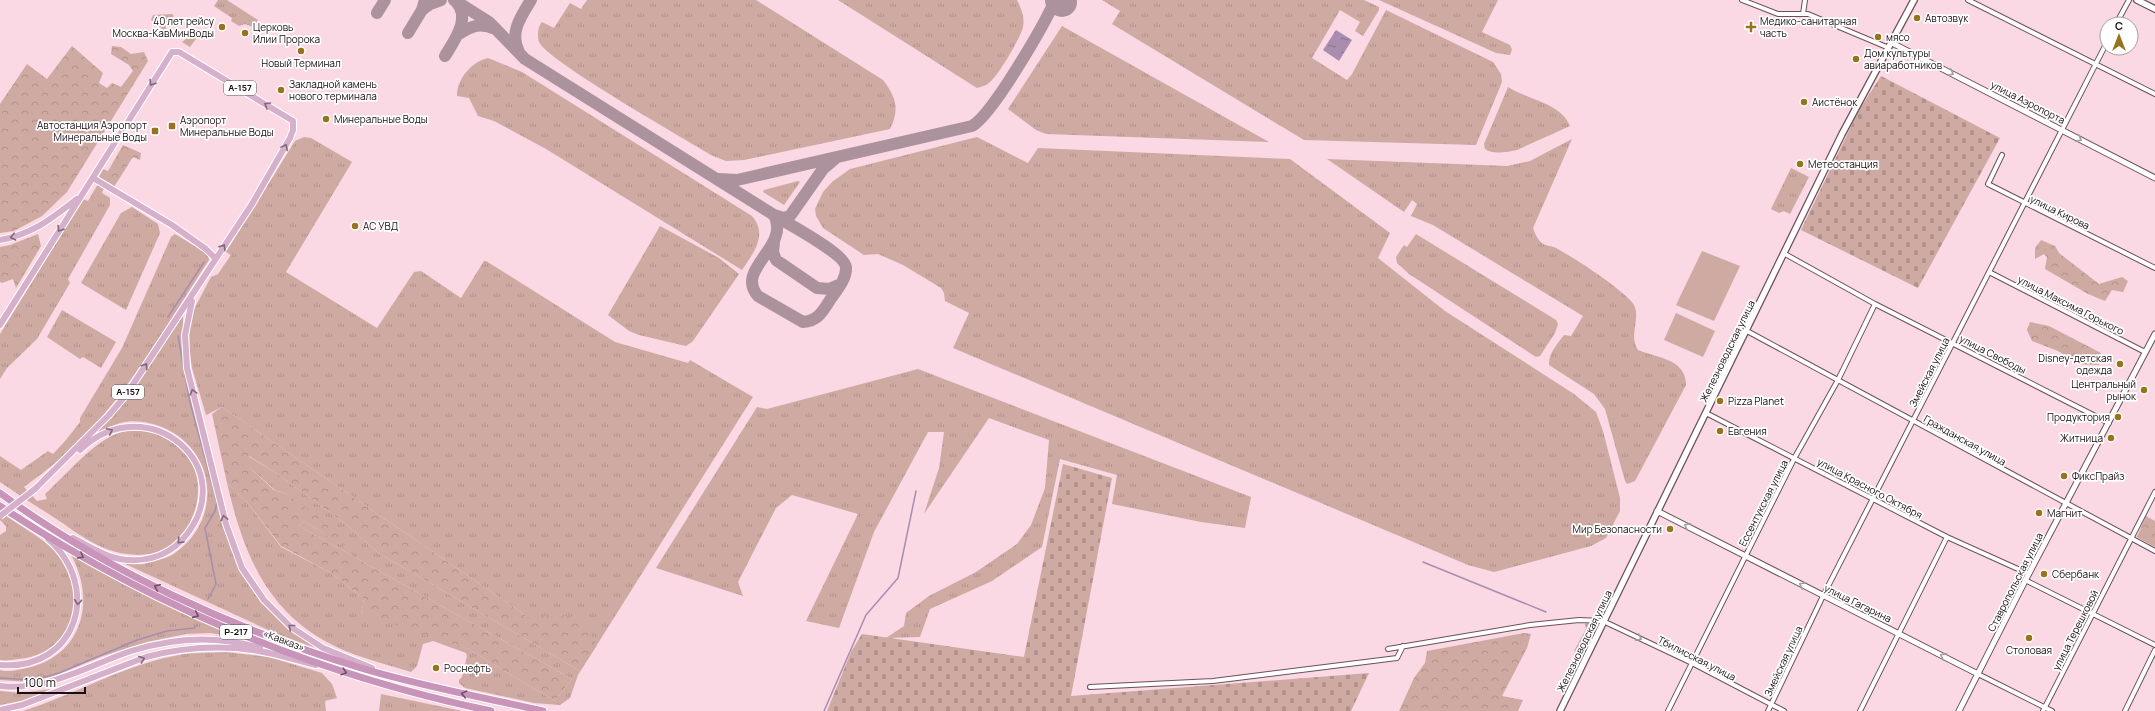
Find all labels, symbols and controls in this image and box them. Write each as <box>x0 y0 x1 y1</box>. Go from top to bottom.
place label: Автозвук <box>1925 11 1969 25</box>
marker: Автозвук <box>1912 13 1922 23</box>
place label: 40 лет рейсу Москва-КавМинВоды <box>112 14 215 40</box>
place label: Медико-санитарная часть <box>1760 14 1857 40</box>
north arrow <box>2099 16 2139 56</box>
text: С <box>2115 18 2123 33</box>
place label: Церковь Илии Пророка <box>253 20 320 46</box>
marker: Медико-санитарная часть <box>1745 21 1757 33</box>
marker: 40 лет рейсу Москва-КавМинВоды <box>217 22 227 32</box>
marker: Церковь Илии Пророка <box>240 28 250 38</box>
place label: мясо <box>1886 30 1910 44</box>
marker: мясо <box>1873 32 1883 42</box>
marker: Новый Терминал <box>296 46 306 56</box>
place label: Дом культуры авиаработников <box>1864 46 1943 72</box>
marker: Дом культуры авиаработников <box>1851 54 1861 64</box>
place label: Новый Терминал <box>261 56 341 70</box>
one-way arrow <box>1947 68 1954 76</box>
place label: Закладной камень нового терминала <box>289 77 377 103</box>
street label: улица Аэропорта <box>1988 77 2068 127</box>
one-way arrow <box>150 78 157 85</box>
road number: А-157 <box>224 81 256 95</box>
marker: Закладной камень нового терминала <box>276 85 286 95</box>
place label: Аистёнок <box>1812 95 1858 109</box>
marker: Аистёнок <box>1799 97 1809 107</box>
one-way arrow <box>264 102 271 110</box>
place label: Минеральные Воды <box>334 112 427 126</box>
place label: Аэропорт Минеральные Воды <box>180 113 273 139</box>
marker: Минеральные Воды <box>321 114 331 124</box>
place label: Автостанция Аэропорт Минеральные Воды <box>37 118 147 144</box>
marker: Аэропорт Минеральные Воды <box>167 121 177 131</box>
marker: Автостанция Аэропорт Минеральные Воды <box>150 126 160 136</box>
one-way arrow <box>2075 134 2083 142</box>
one-way arrow <box>280 144 288 151</box>
place label: Метеостанция <box>1808 157 1878 171</box>
marker: Метеостанция <box>1795 159 1805 169</box>
street label: улица Кирова <box>2028 192 2092 232</box>
place label: АС УВД <box>363 219 398 233</box>
marker: АС УВД <box>350 221 360 231</box>
one-way arrow <box>58 225 65 232</box>
one-way arrow <box>9 233 16 241</box>
one-way arrow <box>219 244 226 251</box>
street label: улица Максима Горького <box>2015 272 2127 338</box>
street label: Железноводская улица <box>1696 298 1758 404</box>
street label: улица Свободы <box>1957 331 2029 377</box>
street label: Змейская улица <box>1905 335 1953 409</box>
place label: Disney-детская одежда <box>2038 351 2112 377</box>
marker: Disney-детская одежда <box>2115 359 2125 369</box>
one-way arrow <box>140 363 148 370</box>
place label: Центральный рынок <box>2071 377 2137 403</box>
road number: А-157 <box>112 385 144 399</box>
marker: Центральный рынок <box>2139 385 2149 395</box>
one-way arrow <box>189 389 198 396</box>
place label: Pizza Planet <box>1728 394 1784 408</box>
marker: Pizza Planet <box>1715 396 1725 406</box>
place label: Продуктория <box>2047 410 2110 424</box>
street label: Гражданская улица <box>1921 411 2009 469</box>
marker: Продуктория <box>2113 412 2123 422</box>
place label: Евгения <box>1728 424 1767 438</box>
marker: Евгения <box>1715 426 1725 436</box>
one-way arrow <box>105 428 113 436</box>
place label: Житница <box>2060 431 2103 445</box>
marker: Житница <box>2106 433 2116 443</box>
street label: улица Красного Октября <box>1815 454 1925 522</box>
street label: Ессентукская улица <box>1735 457 1791 549</box>
place label: ФиксПрайз <box>2072 469 2124 483</box>
marker: ФиксПрайз <box>2059 471 2069 481</box>
place label: Магнит <box>2047 506 2082 520</box>
marker: Магнит <box>2034 508 2044 518</box>
one-way arrow <box>221 515 229 522</box>
place label: Мир Безопасности <box>1573 522 1662 536</box>
one-way arrow <box>1683 523 1691 531</box>
marker: Мир Безопасности <box>1665 524 1675 534</box>
street label: Ставропольская улица <box>1984 530 2046 634</box>
one-way arrow <box>178 536 185 544</box>
one-way arrow <box>77 551 84 558</box>
place label: Сбербанк <box>2052 567 2100 581</box>
marker: Сбербанк <box>2039 569 2049 579</box>
street label: улица Гагарина <box>1822 581 1894 625</box>
one-way arrow <box>1799 582 1806 590</box>
one-way arrow <box>154 584 161 592</box>
street label: улица Терешковой <box>2049 587 2101 673</box>
street label: Железноводская улица <box>1553 588 1615 694</box>
one-way arrow <box>73 599 82 605</box>
one-way arrow <box>192 610 200 618</box>
street label: Змейская улица <box>1761 623 1805 699</box>
road number: Р-217 <box>220 625 252 639</box>
one-way arrow <box>288 625 296 632</box>
street label: «Кавказ» <box>261 626 307 654</box>
street label: Тбилисская улица <box>1655 632 1739 684</box>
one-way arrow <box>1634 633 1642 640</box>
marker: Столовая <box>2024 633 2034 643</box>
place label: Столовая <box>2006 643 2052 657</box>
one-way arrow <box>1940 654 1947 661</box>
one-way arrow <box>138 655 145 663</box>
place label: Роснефть <box>444 661 491 675</box>
marker: Роснефть <box>431 663 441 673</box>
one-way arrow <box>340 667 347 676</box>
scale bar <box>18 669 85 695</box>
text: 100 m <box>24 674 56 691</box>
one-way arrow <box>461 690 467 698</box>

